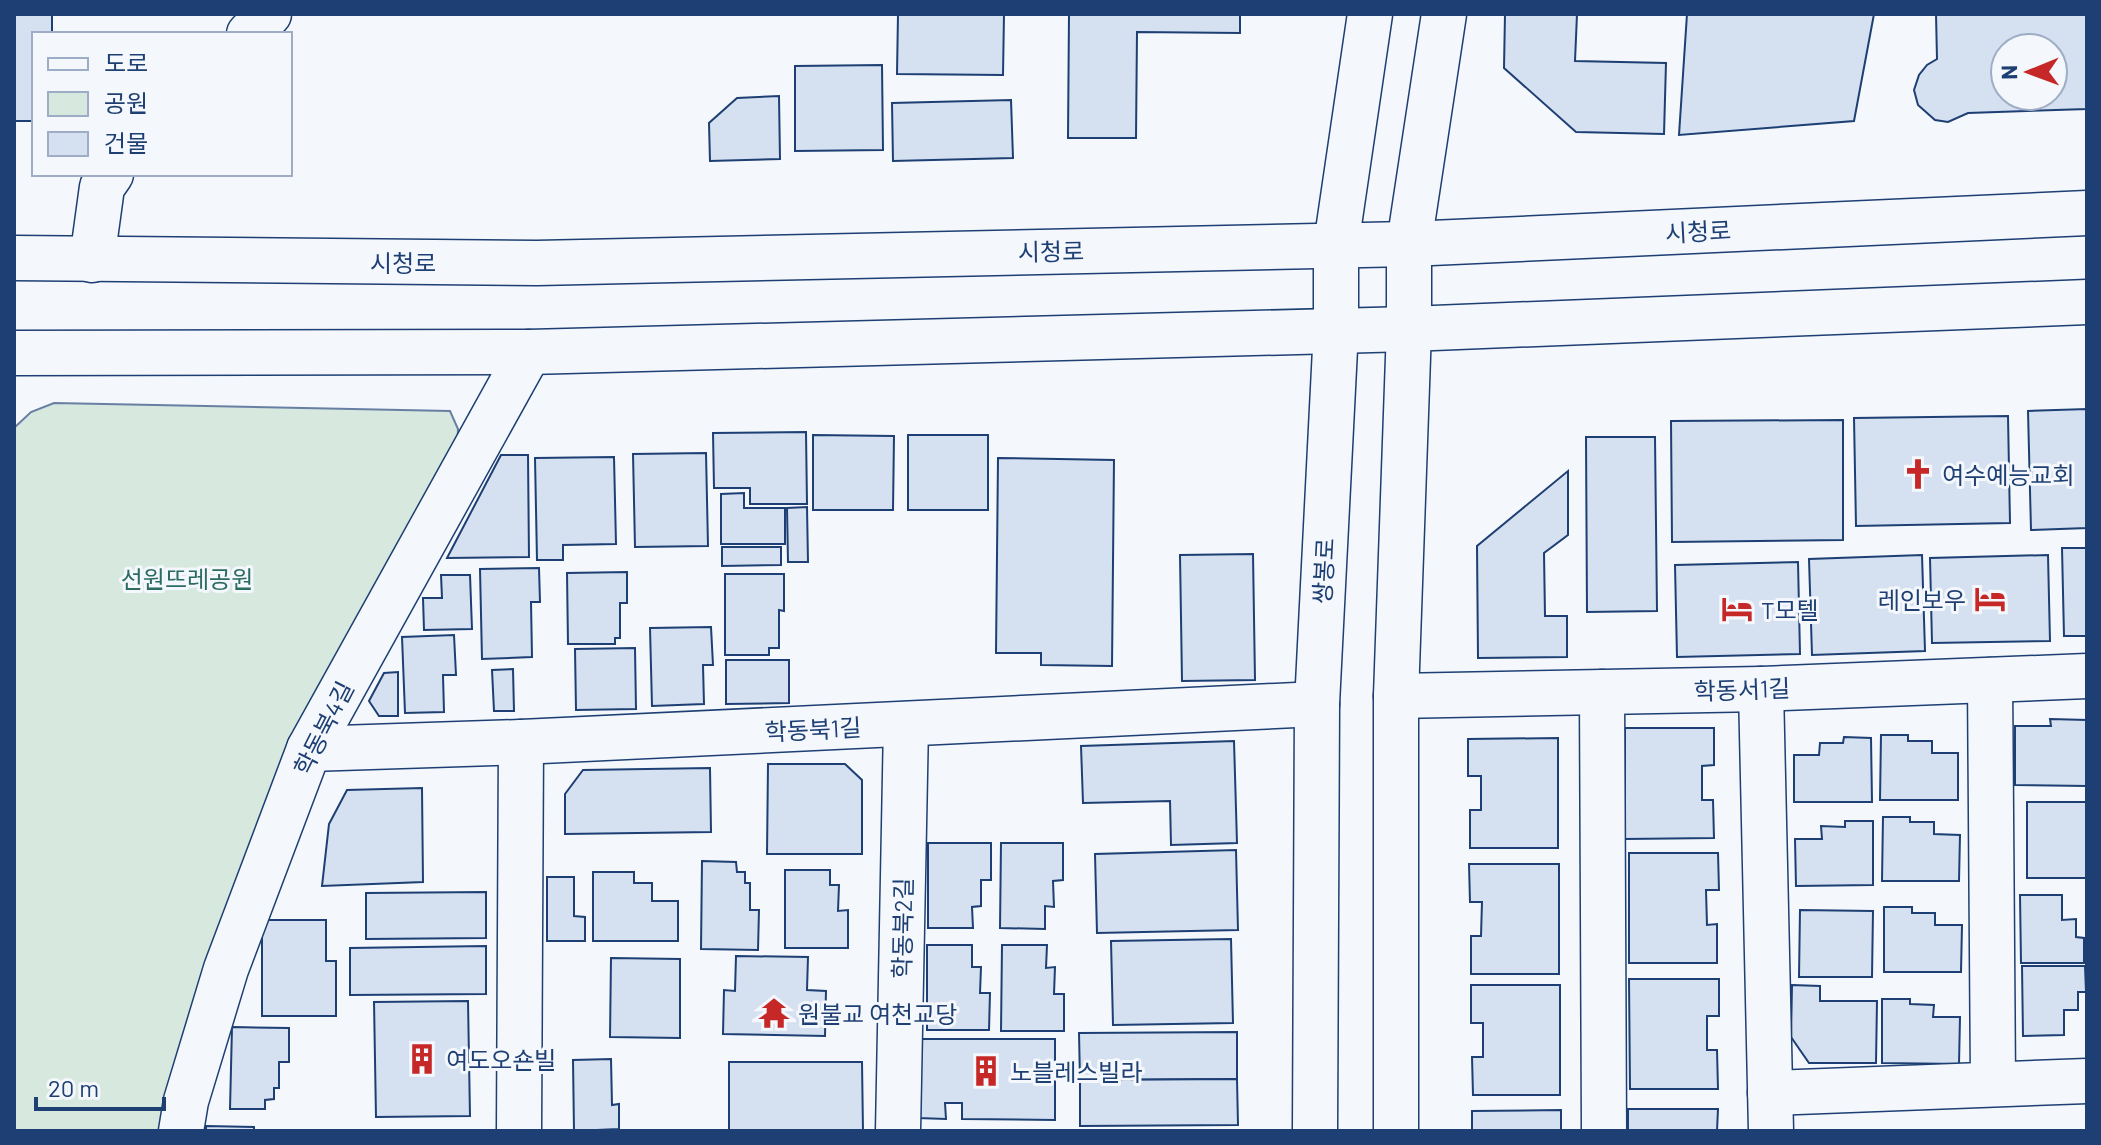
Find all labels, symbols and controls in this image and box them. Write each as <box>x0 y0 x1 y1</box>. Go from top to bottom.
legend <box>32 32 292 176</box>
north arrow <box>1989 32 2069 112</box>
text: 도로 <box>104 48 148 77</box>
text: N <box>1995 65 2021 80</box>
text: 공원 <box>104 88 148 117</box>
text: 건물 <box>104 128 148 157</box>
street label: 시청로 <box>1664 215 1732 247</box>
street label: 시청로 <box>1018 236 1084 266</box>
street label: 시청로 <box>370 248 436 277</box>
church icon: 여수예능교회 <box>1901 457 1935 491</box>
place label: 여수예능교회 <box>1942 460 2074 489</box>
street label: 쌍봉로 <box>1307 537 1339 605</box>
park label: 선원뜨레공원 <box>121 564 253 593</box>
hotel icon: 레인보우 <box>1973 582 2007 616</box>
place label: 레인보우 <box>1878 585 1966 614</box>
hotel icon: T모텔 <box>1720 592 1754 626</box>
place label: T모텔 <box>1761 595 1819 624</box>
street label: 학동서1길 <box>1693 673 1791 705</box>
street label: 학동북4길 <box>287 676 359 780</box>
street label: 학동북1길 <box>764 712 862 746</box>
street label: 학동북2길 <box>887 877 917 979</box>
temple icon: 원불교 여천교당 <box>757 996 791 1030</box>
place label: 원불교 여천교당 <box>798 999 957 1028</box>
building icon: 여도오숀빌 <box>405 1042 439 1076</box>
place label: 여도오숀빌 <box>446 1045 556 1074</box>
building icon: 노블레스빌라 <box>969 1054 1003 1088</box>
place label: 노블레스빌라 <box>1010 1057 1142 1086</box>
scale bar <box>36 1061 164 1111</box>
text: 20 m <box>48 1073 99 1102</box>

